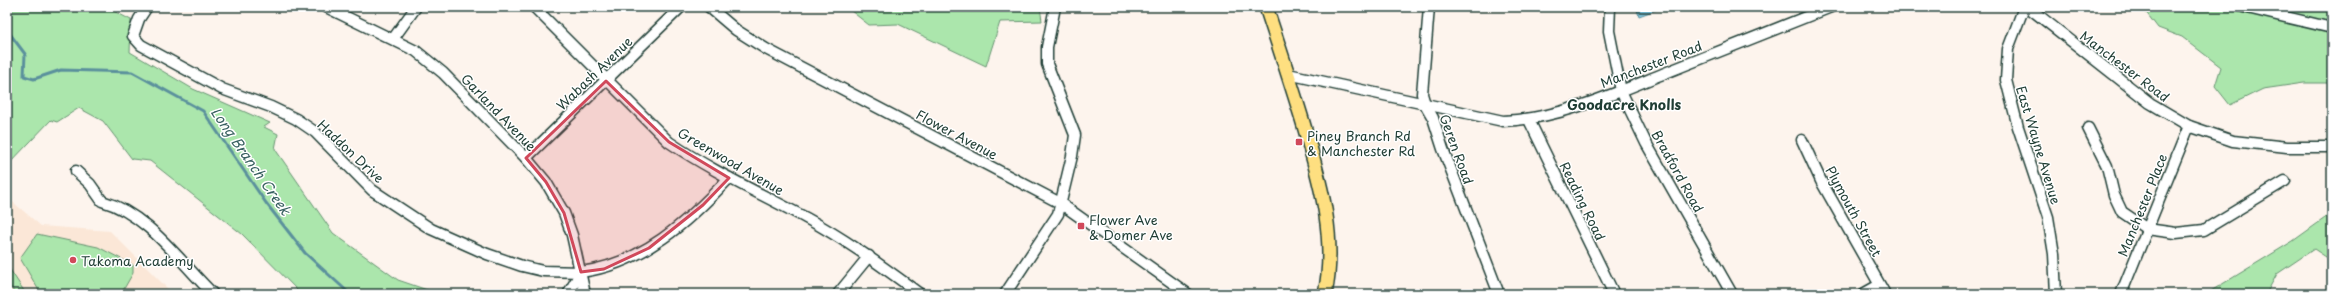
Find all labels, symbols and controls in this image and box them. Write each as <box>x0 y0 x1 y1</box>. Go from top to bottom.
street label: Manchester Road <box>2076 26 2174 106</box>
street label: Wabash Avenue <box>552 32 636 114</box>
street label: Manchester Road <box>1597 36 1705 92</box>
street label: Garland Avenue <box>457 69 541 155</box>
street label: East Wayne Avenue <box>2012 83 2066 207</box>
district label: Goodacre Knolls <box>1567 94 1681 115</box>
water label: Long Branch Creek <box>206 103 297 220</box>
street label: Flower Avenue <box>913 105 1001 163</box>
street label: Geren Road <box>1436 111 1478 187</box>
street label: Haddon Drive <box>313 115 389 187</box>
street label: Greenwood Avenue <box>674 123 788 199</box>
place label: Piney Branch Rd & Manchester Rd <box>1307 126 1415 160</box>
street label: Bradford Road <box>1648 127 1708 215</box>
marker: Piney Branch Rd & Manchester Rd <box>1294 137 1304 147</box>
street label: Manchester Place <box>2113 151 2171 259</box>
street label: Reading Road <box>1556 159 1610 243</box>
street label: Plymouth Street <box>1821 162 1887 260</box>
place label: Flower Ave & Domer Ave <box>1089 210 1173 244</box>
marker: Flower Ave & Domer Ave <box>1076 221 1086 231</box>
place label: Takoma Academy <box>81 251 194 270</box>
marker: Takoma Academy <box>68 255 78 265</box>

